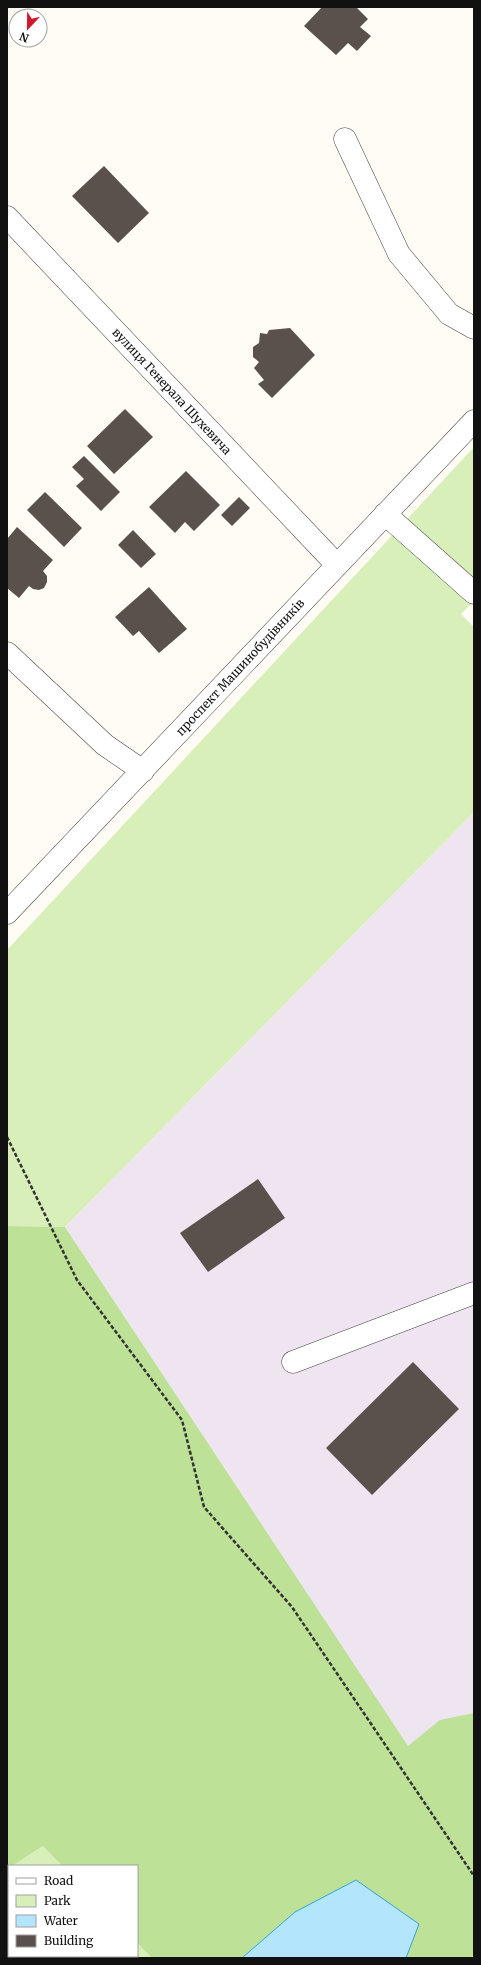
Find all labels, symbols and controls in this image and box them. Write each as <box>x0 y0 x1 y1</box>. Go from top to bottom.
north arrow <box>8 8 48 48</box>
text: N <box>17 29 31 45</box>
street label: вулиця Генерала Шухевича <box>109 324 235 458</box>
street label: проспект Машинобудівників <box>173 596 307 738</box>
legend <box>8 1865 138 1957</box>
text: Road <box>44 1873 73 1888</box>
text: Park <box>44 1893 71 1908</box>
text: Water <box>43 1913 79 1928</box>
text: Building <box>44 1933 94 1948</box>

